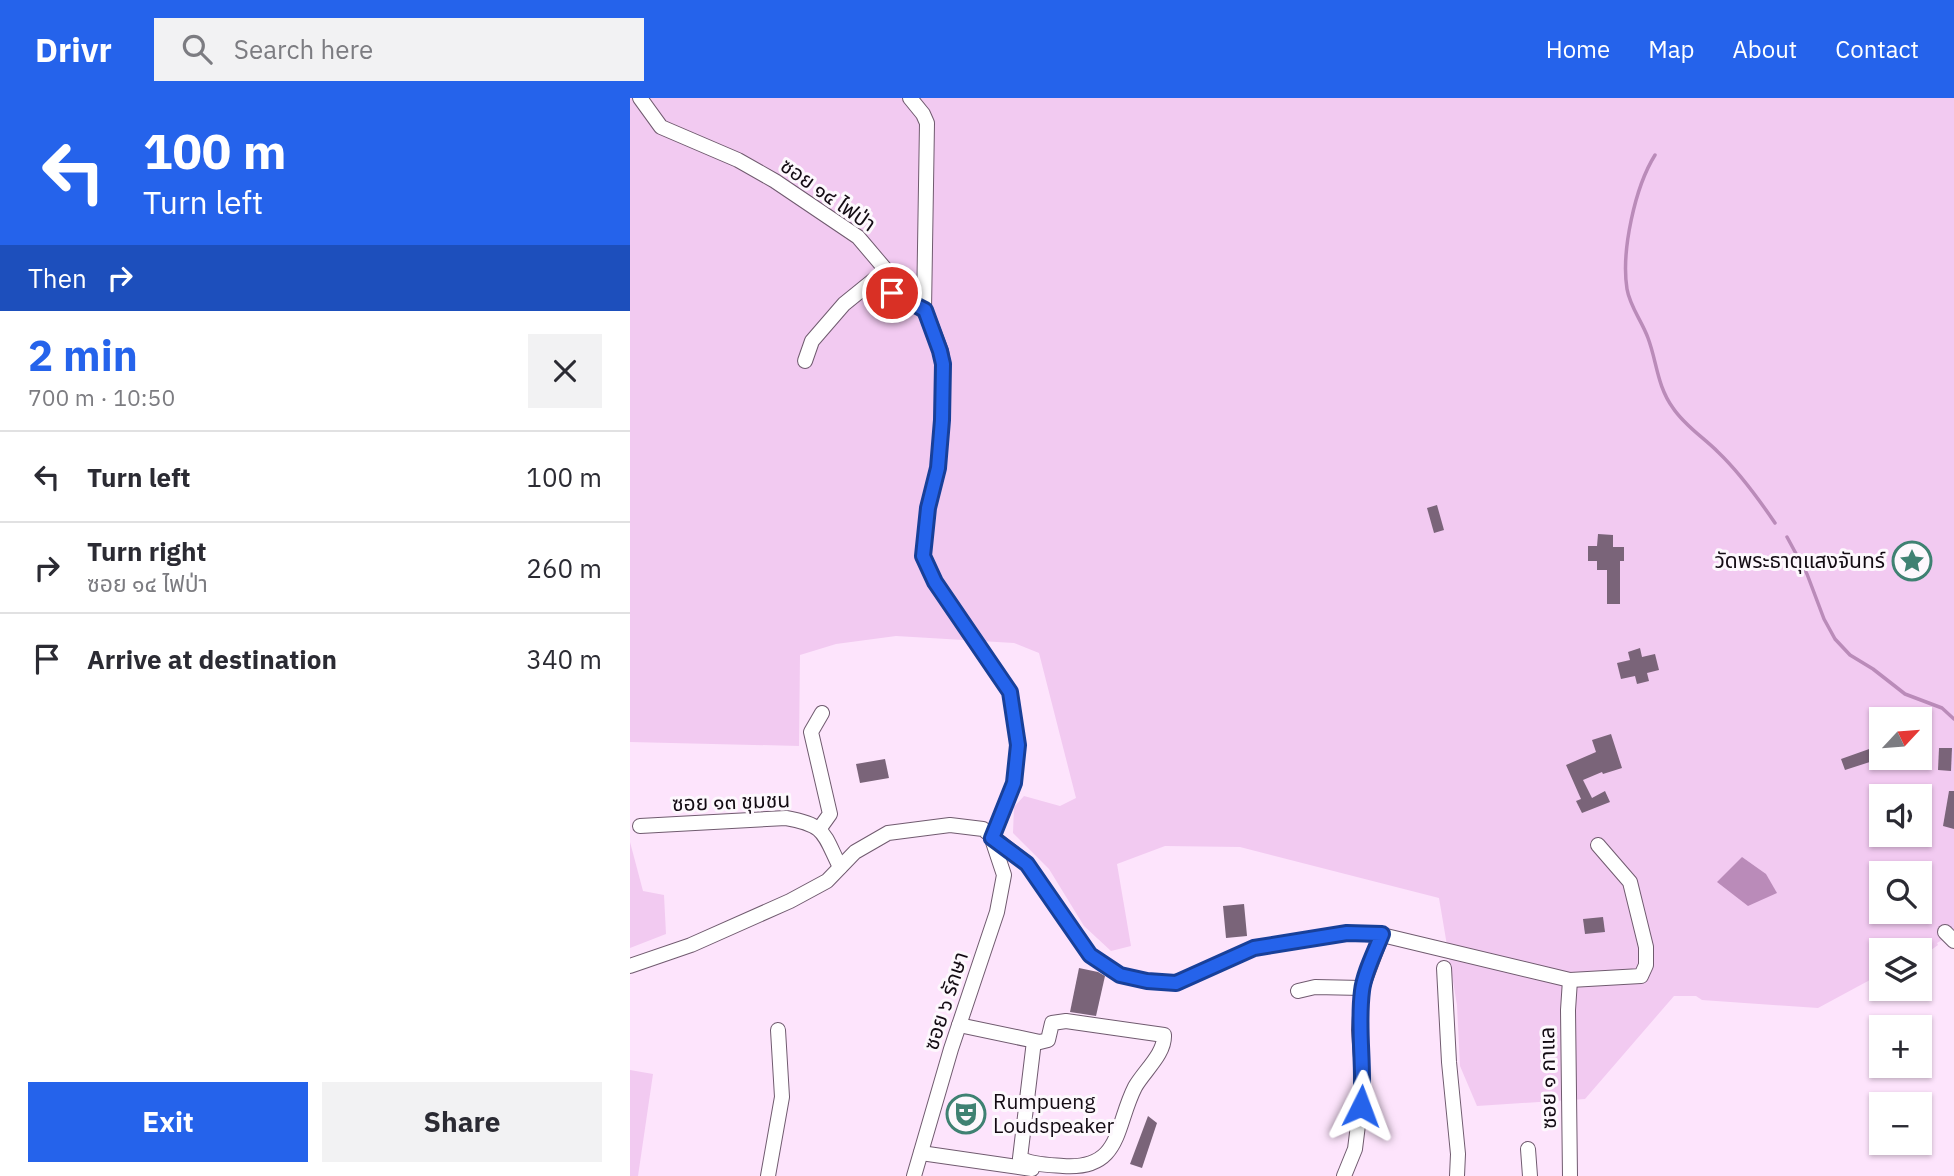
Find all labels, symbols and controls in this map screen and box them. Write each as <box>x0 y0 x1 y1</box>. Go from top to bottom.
search box <box>154 18 644 81</box>
text: Drivr <box>35 28 112 71</box>
icon: search <box>178 30 216 68</box>
text: Search here <box>234 32 373 66</box>
text: Home <box>1546 33 1610 65</box>
text: Map <box>1648 33 1694 65</box>
text: About <box>1732 33 1797 65</box>
text: Contact <box>1835 33 1919 65</box>
text: 100 m <box>143 119 287 182</box>
icon: left <box>28 126 119 217</box>
street label: ซอย ๑๔ ไฟป่า <box>775 151 882 237</box>
text: Turn left <box>143 181 263 223</box>
icon: right <box>101 259 139 297</box>
text: Then <box>28 261 87 295</box>
pin <box>862 263 922 323</box>
icon: arrive <box>873 274 911 312</box>
text: 2 min <box>28 328 138 383</box>
button: close <box>528 334 602 408</box>
text: 700 m · 10:50 <box>28 382 175 412</box>
icon: left <box>28 458 66 496</box>
text: Turn left <box>87 460 190 494</box>
text: 100 m <box>526 460 602 494</box>
text: Turn right <box>87 534 206 568</box>
place icon: วัดพระธาตุแสงจันทร์ <box>1891 540 1933 582</box>
place label: วัดพระธาตุแสงจันทร์ <box>1714 546 1886 574</box>
icon: right <box>28 549 66 587</box>
text: 260 m <box>526 551 602 585</box>
text: ซอย ๑๔ ไฟป่า <box>87 568 208 598</box>
icon: arrive <box>28 640 66 678</box>
text: Arrive at destination <box>87 642 337 676</box>
text: 340 m <box>526 642 602 676</box>
north arrow <box>1869 707 1932 770</box>
map controls <box>1869 707 1932 1155</box>
button: sound <box>1869 784 1932 847</box>
street label: ซอย ๑๓ ชุมชน <box>671 785 791 817</box>
button: search <box>1869 861 1932 924</box>
button: layers <box>1869 938 1932 1001</box>
street label: ซอย ๖ รักษา <box>916 948 974 1053</box>
button: + <box>1869 1015 1932 1078</box>
street label: ซอย ๑ กาแล <box>1532 1027 1562 1129</box>
position arrow <box>1324 1069 1398 1143</box>
button: Exit <box>28 1082 308 1162</box>
button: Share <box>322 1082 602 1162</box>
place label: Rumpueng Loudspeaker <box>993 1087 1115 1139</box>
button: − <box>1869 1092 1932 1155</box>
theatre icon: Rumpueng Loudspeaker <box>945 1093 987 1135</box>

